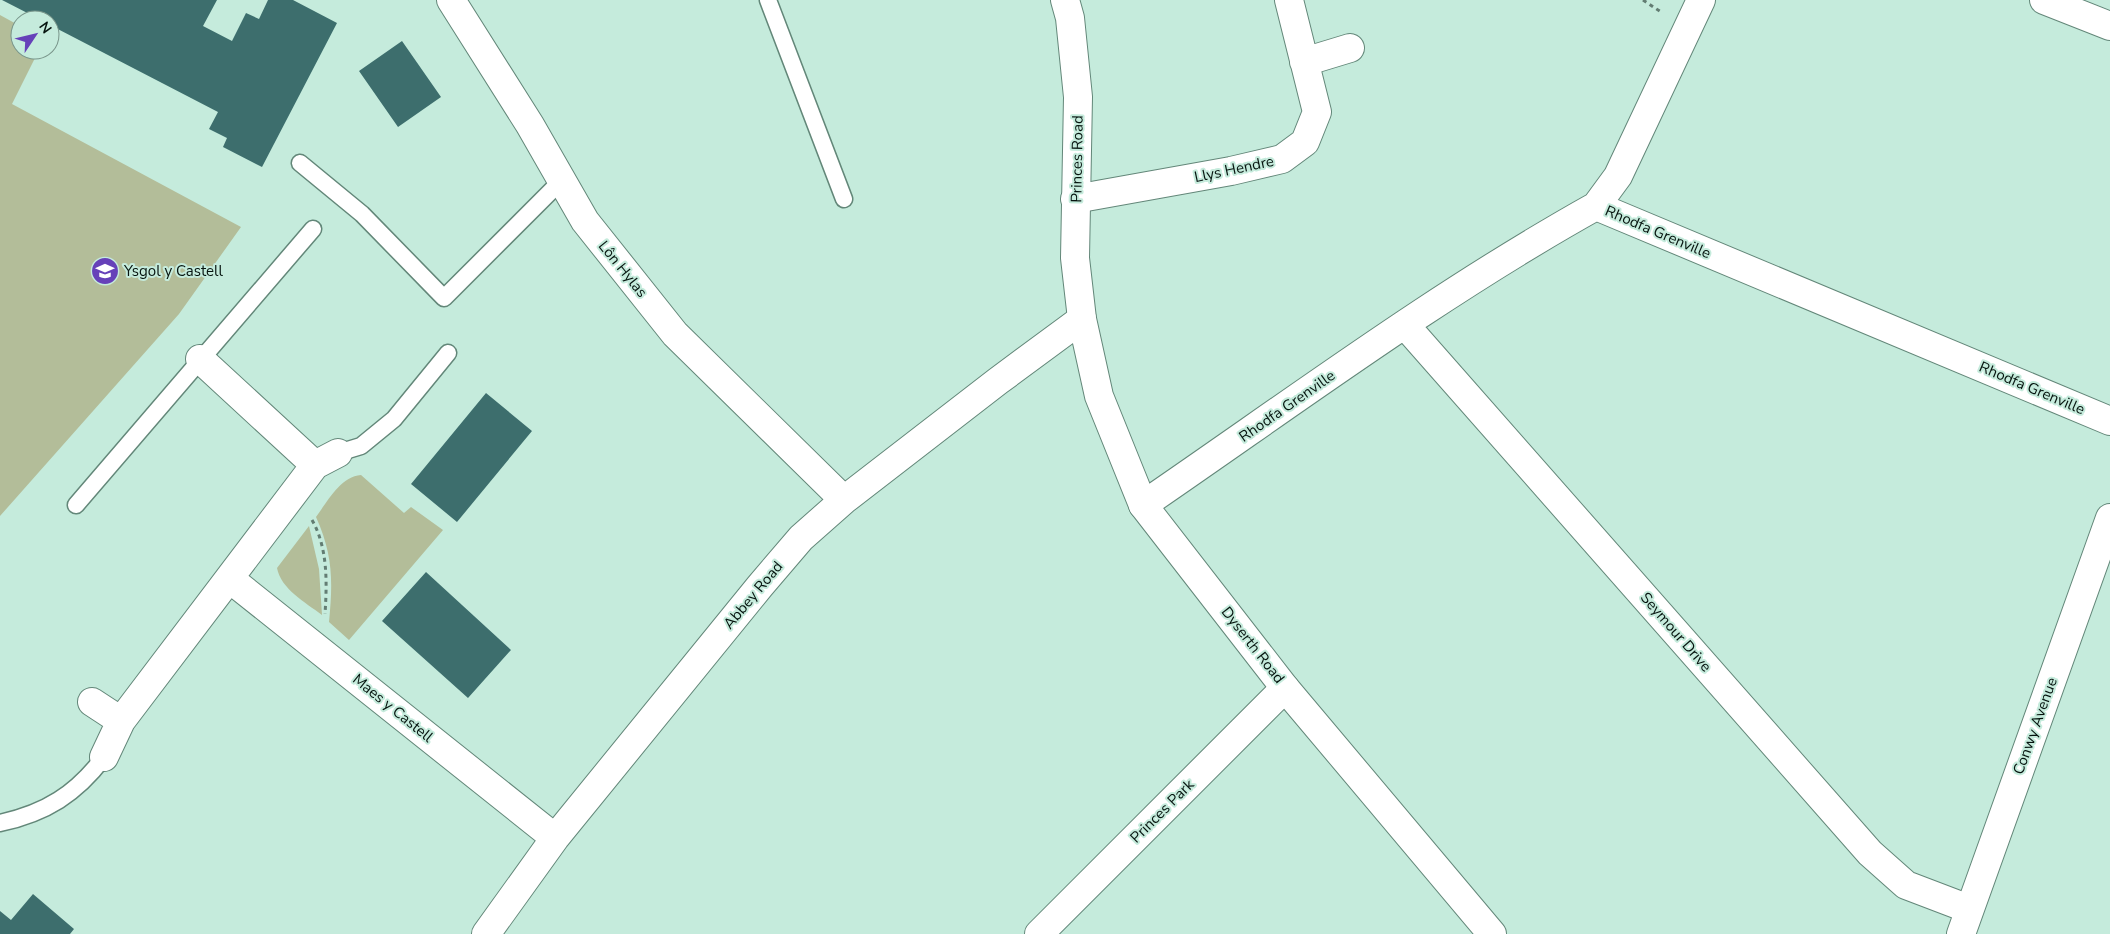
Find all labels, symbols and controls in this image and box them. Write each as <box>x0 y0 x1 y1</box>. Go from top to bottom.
north arrow <box>10 10 60 60</box>
text: N <box>34 18 56 38</box>
street label: Princes Road <box>1066 115 1088 203</box>
street label: Llys Hendre <box>1192 151 1276 187</box>
street label: Rhodfa Grenville <box>1602 201 1714 263</box>
street label: Lôn Hylas <box>594 236 652 302</box>
school or university icon: Ysgol y Castell <box>90 256 120 286</box>
place label: Ysgol y Castell <box>123 261 224 281</box>
street label: Rhodfa Grenville <box>1976 357 2088 419</box>
street label: Rhodfa Grenville <box>1235 365 1339 447</box>
street label: Abbey Road <box>719 557 787 633</box>
street label: Seymour Drive <box>1636 588 1716 676</box>
street label: Dyserth Road <box>1217 603 1289 687</box>
street label: Maes y Castell <box>348 669 438 747</box>
street label: Conwy Avenue <box>2008 675 2062 777</box>
street label: Princes Park <box>1126 774 1199 847</box>

